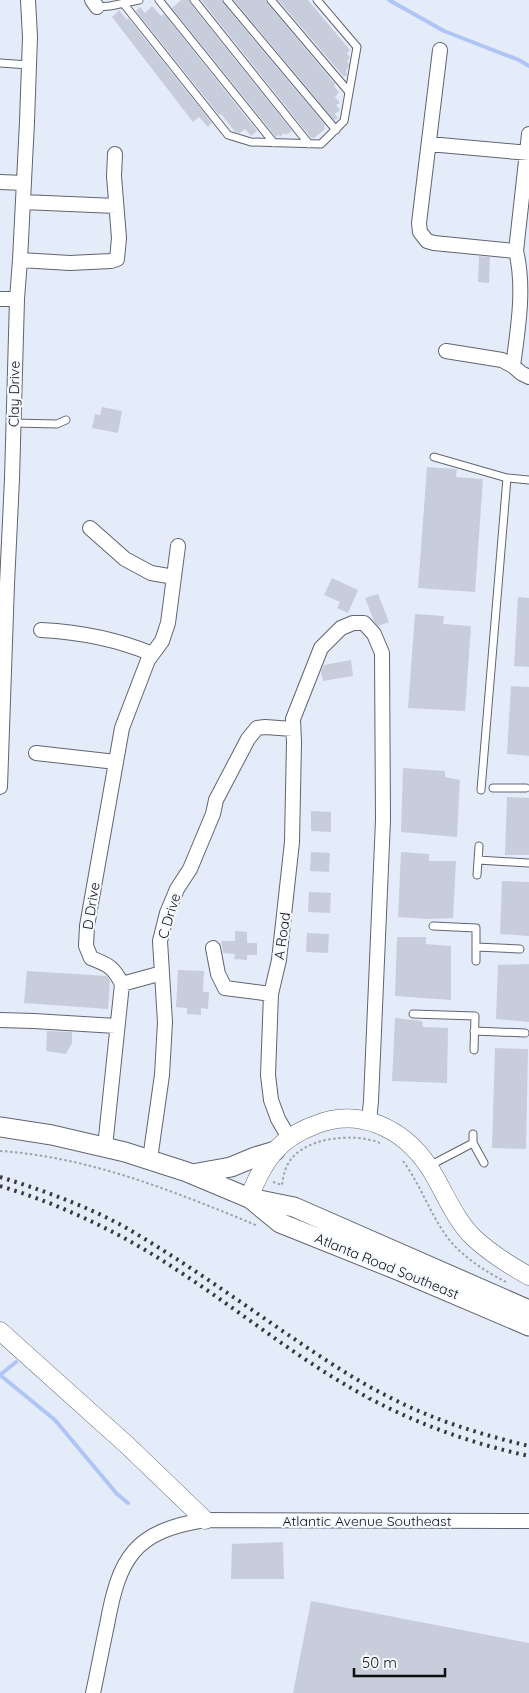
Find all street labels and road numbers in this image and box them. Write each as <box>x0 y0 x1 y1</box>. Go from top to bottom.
street label: Clay Drive <box>4 361 24 427</box>
street label: D Drive <box>78 881 104 931</box>
street label: C Drive <box>154 891 184 941</box>
street label: A Road <box>270 911 294 961</box>
street label: Atlanta Road Southeast <box>312 1229 462 1303</box>
street label: Atlantic Avenue Southeast <box>283 1512 452 1530</box>

